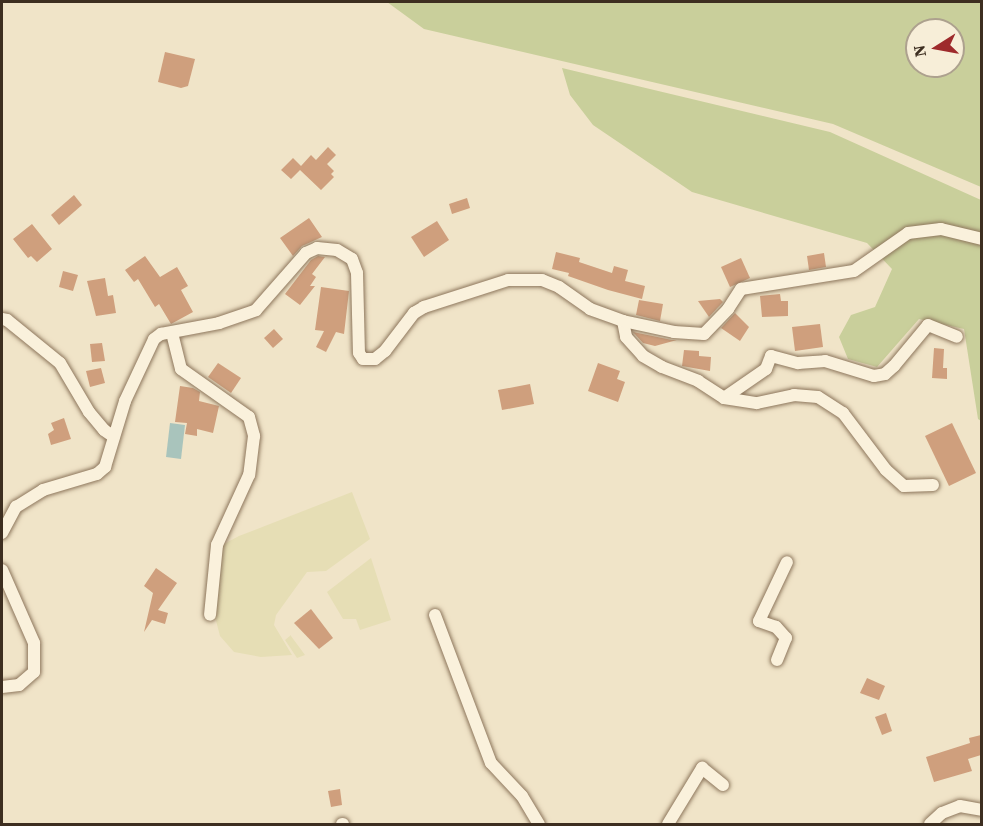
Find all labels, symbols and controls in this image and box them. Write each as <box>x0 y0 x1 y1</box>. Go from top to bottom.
north arrow <box>905 18 965 78</box>
text: N <box>907 43 931 59</box>

